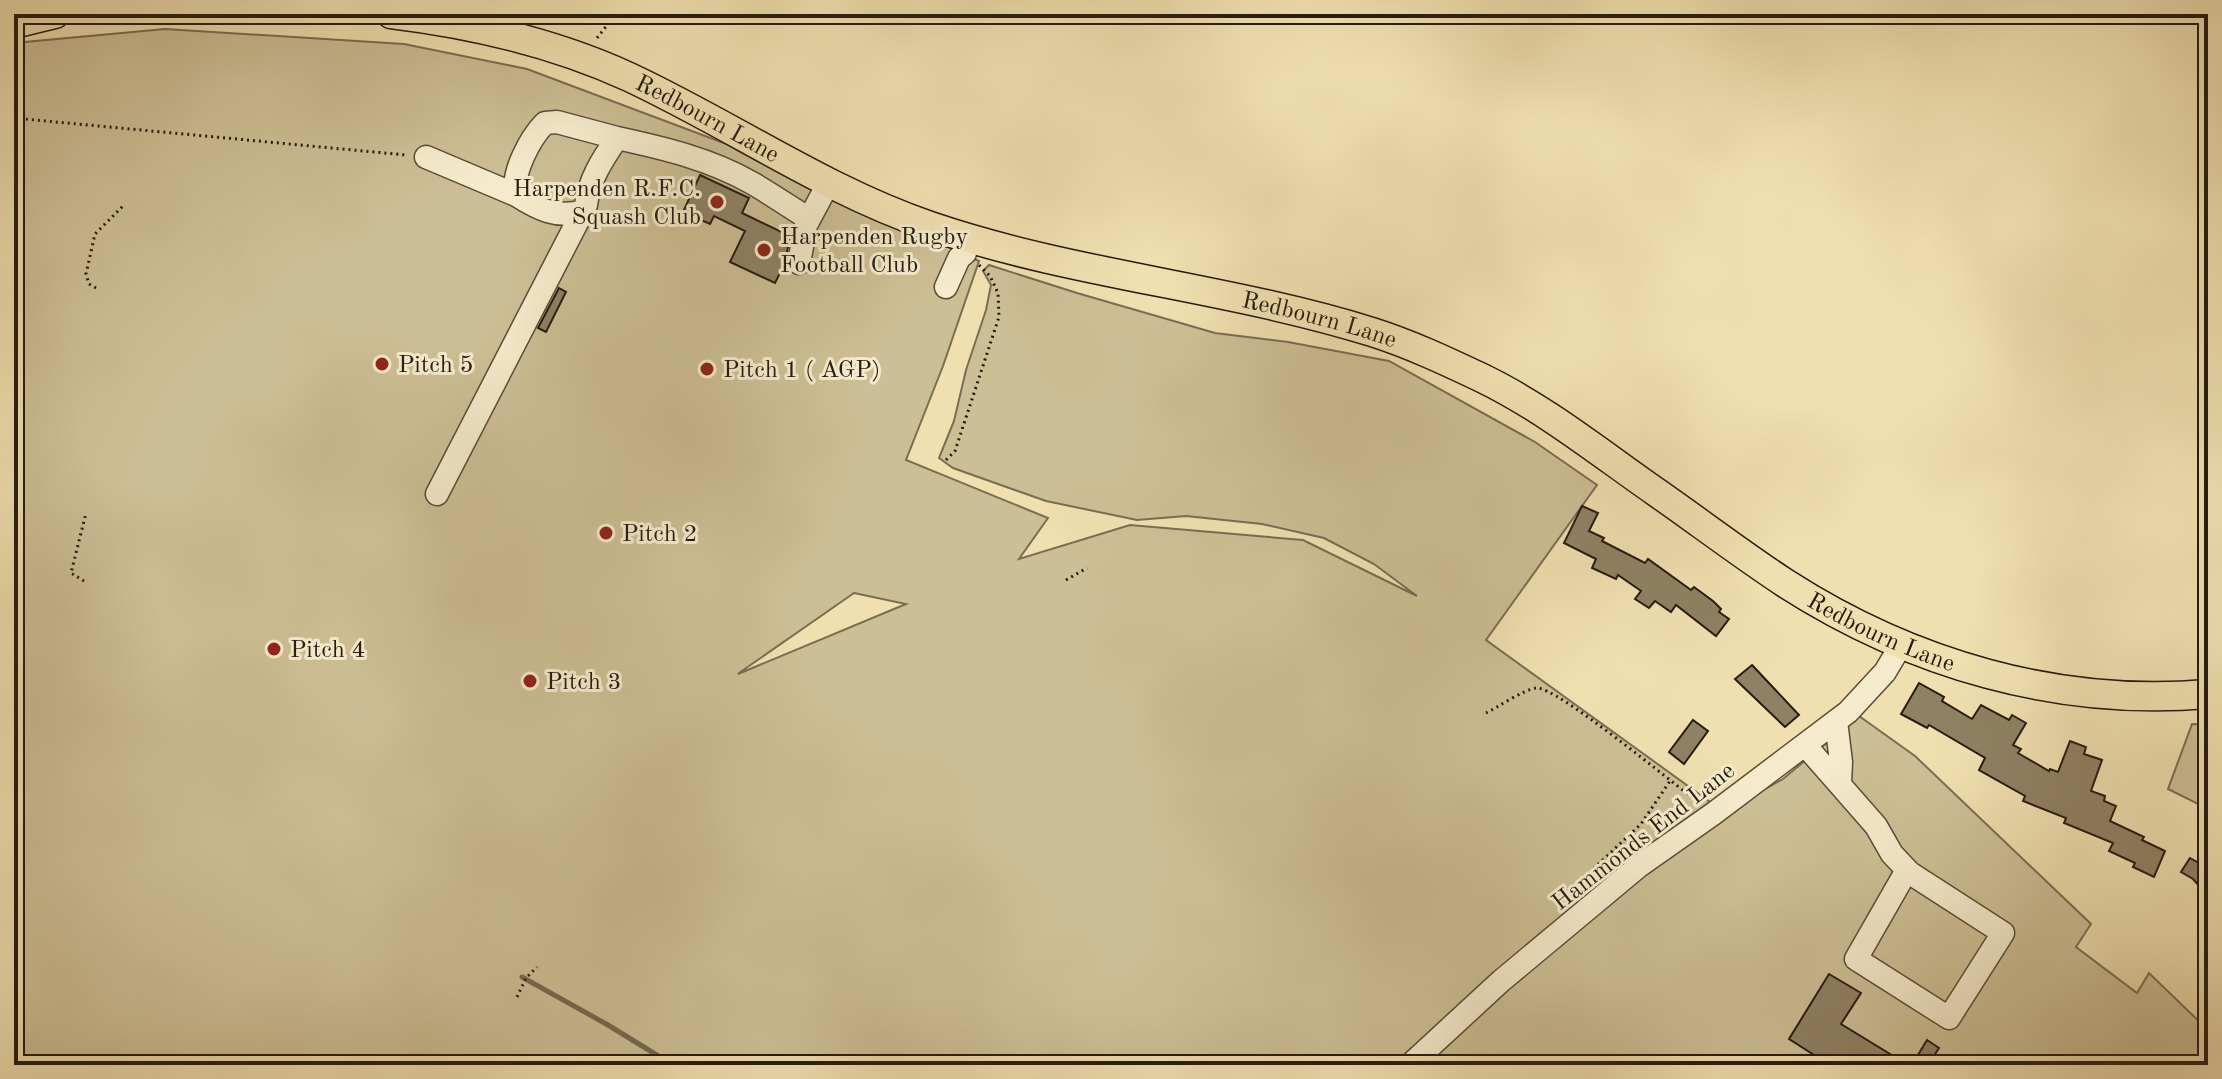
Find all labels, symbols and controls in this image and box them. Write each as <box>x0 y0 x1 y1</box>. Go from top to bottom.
street label: Redbourn Lane <box>631 72 783 168</box>
place label: Harpenden R.F.C. Squash Club <box>513 178 701 230</box>
marker: Harpenden R.F.C. Squash Club <box>708 193 726 211</box>
place label: Harpenden Rugby Football Club <box>780 226 969 278</box>
marker: Harpenden Rugby Football Club <box>755 241 773 259</box>
street label: Redbourn Lane <box>1239 289 1399 353</box>
place label: Pitch 5 <box>398 354 473 378</box>
marker: Pitch 5 <box>373 355 391 373</box>
place label: Pitch 1 ( AGP) <box>723 359 880 383</box>
marker: Pitch 1 ( AGP) <box>698 360 716 378</box>
place label: Pitch 2 <box>622 523 697 547</box>
marker: Pitch 2 <box>597 524 615 542</box>
street label: Redbourn Lane <box>1802 589 1957 677</box>
place label: Pitch 4 <box>290 639 365 663</box>
marker: Pitch 4 <box>265 640 283 658</box>
place label: Pitch 3 <box>546 671 621 695</box>
marker: Pitch 3 <box>521 672 539 690</box>
street label: Hammonds End Lane <box>1549 759 1740 916</box>

